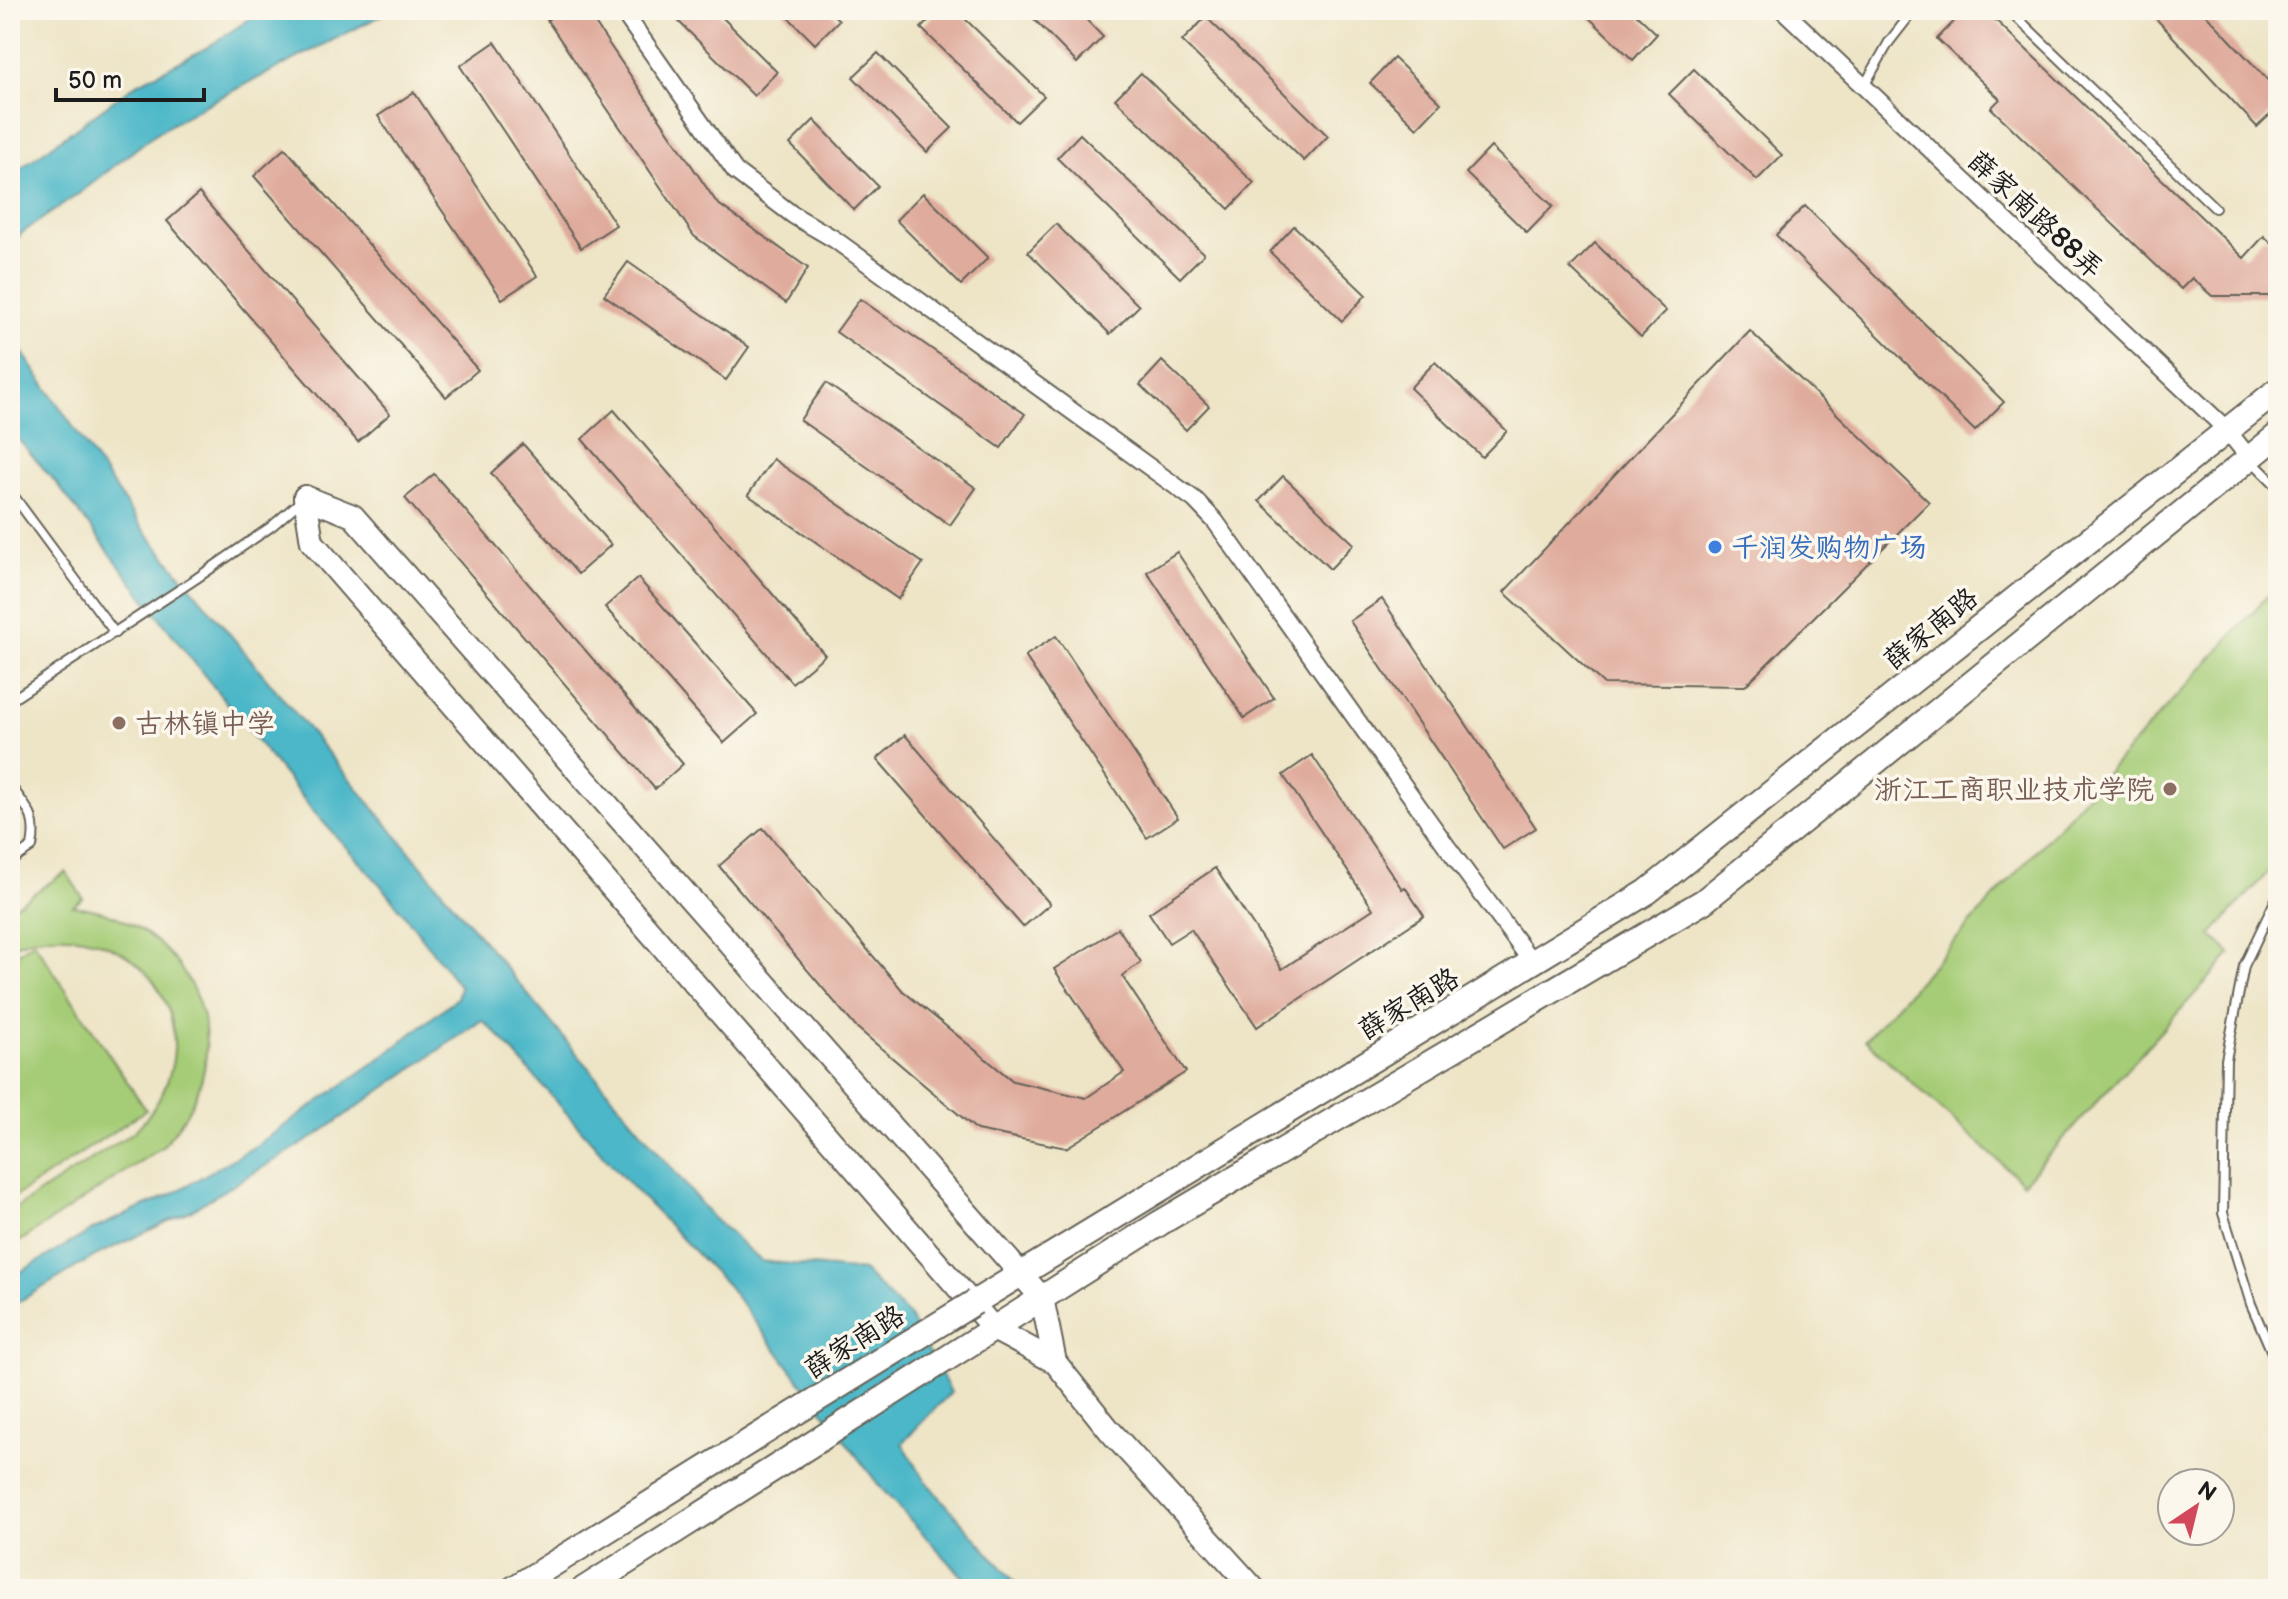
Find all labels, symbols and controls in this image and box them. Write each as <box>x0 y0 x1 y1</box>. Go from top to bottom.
scale bar <box>56 52 204 102</box>
text: 50 m <box>68 66 122 95</box>
street label: 薛家南路88弄 <box>1961 144 2109 286</box>
place label: 千润发购物广场 <box>1731 532 1927 565</box>
marker: 千润发购物广场 <box>1706 538 1724 556</box>
street label: 薛家南路 <box>1877 581 1985 677</box>
place label: 古林镇中学 <box>135 708 275 741</box>
marker: 古林镇中学 <box>110 714 128 732</box>
place label: 浙江工商职业技术学院 <box>1874 774 2154 807</box>
marker: 浙江工商职业技术学院 <box>2161 780 2179 798</box>
street label: 薛家南路 <box>1352 961 1465 1047</box>
street label: 薛家南路 <box>799 1299 911 1386</box>
north arrow <box>2156 1467 2236 1547</box>
text: N <box>2192 1476 2221 1508</box>

